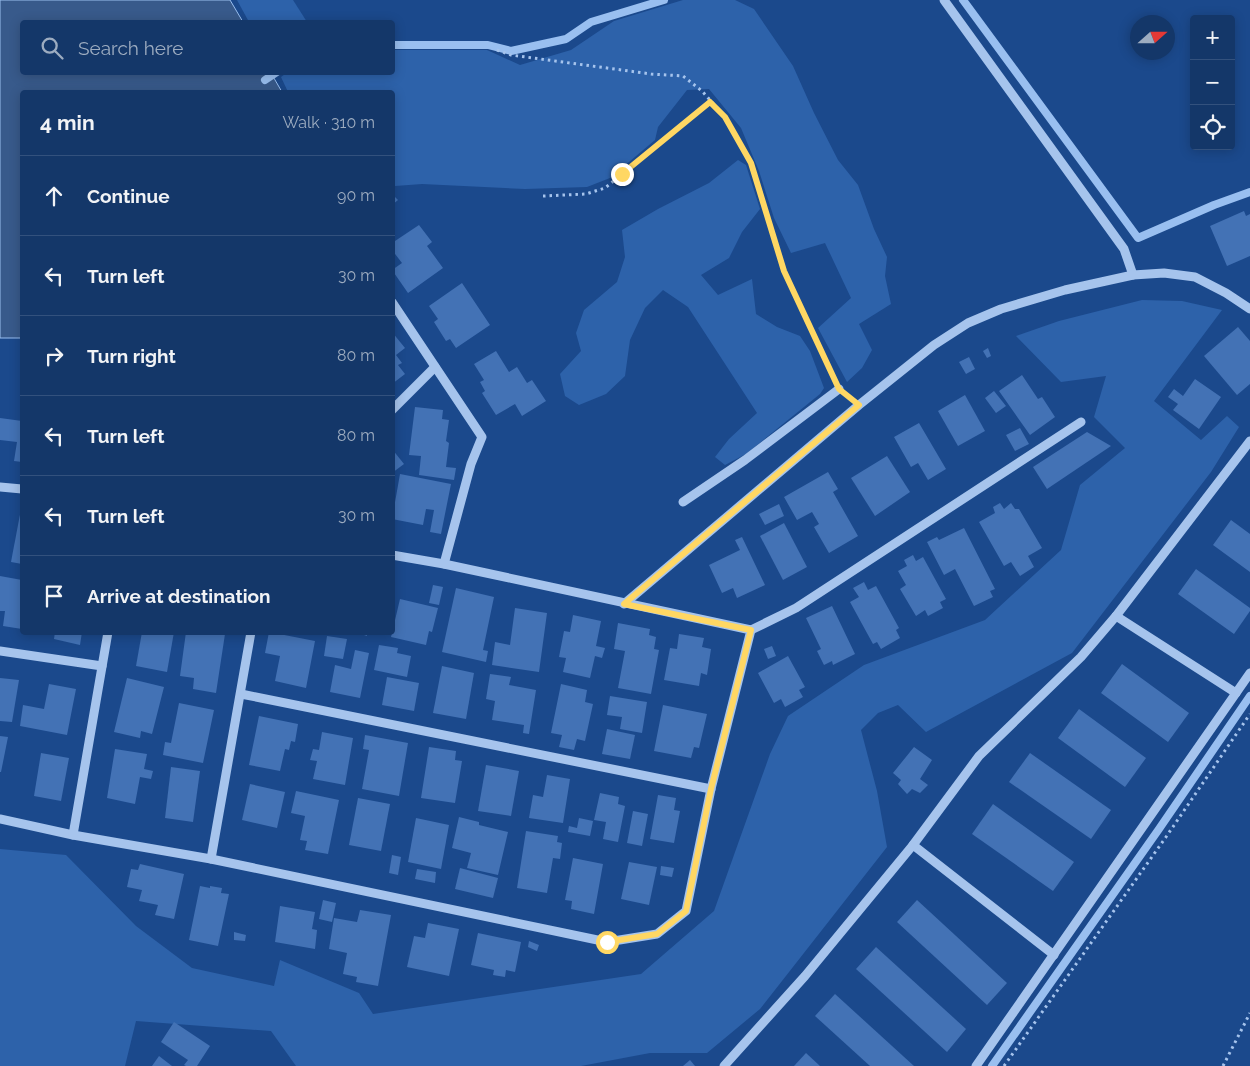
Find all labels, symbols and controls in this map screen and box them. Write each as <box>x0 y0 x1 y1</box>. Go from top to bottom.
north arrow <box>1130 15 1175 60</box>
map controls <box>1190 15 1235 150</box>
button: + <box>1190 15 1235 60</box>
search box <box>20 20 395 75</box>
icon: search <box>38 34 66 62</box>
text: Search here <box>78 37 184 59</box>
button: − <box>1190 60 1235 105</box>
button: locate <box>1190 105 1235 150</box>
text: 4 min <box>40 110 95 135</box>
text: Walk · 310 m <box>282 113 375 132</box>
route end <box>611 163 634 186</box>
icon: ahead <box>40 182 68 210</box>
text: Continue <box>87 185 170 207</box>
text: 90 m <box>337 186 375 205</box>
icon: left <box>40 262 68 290</box>
text: Turn left <box>87 265 164 287</box>
text: 30 m <box>338 266 375 285</box>
icon: right <box>40 342 68 370</box>
text: Turn right <box>87 345 176 367</box>
text: 80 m <box>337 346 375 365</box>
icon: left <box>40 422 68 450</box>
text: Turn left <box>87 425 164 447</box>
text: 80 m <box>337 426 375 445</box>
icon: left <box>40 502 68 530</box>
text: Turn left <box>87 505 164 527</box>
text: 30 m <box>338 506 375 525</box>
icon: arrive <box>40 582 68 610</box>
text: Arrive at destination <box>87 585 271 607</box>
route start <box>596 931 619 954</box>

